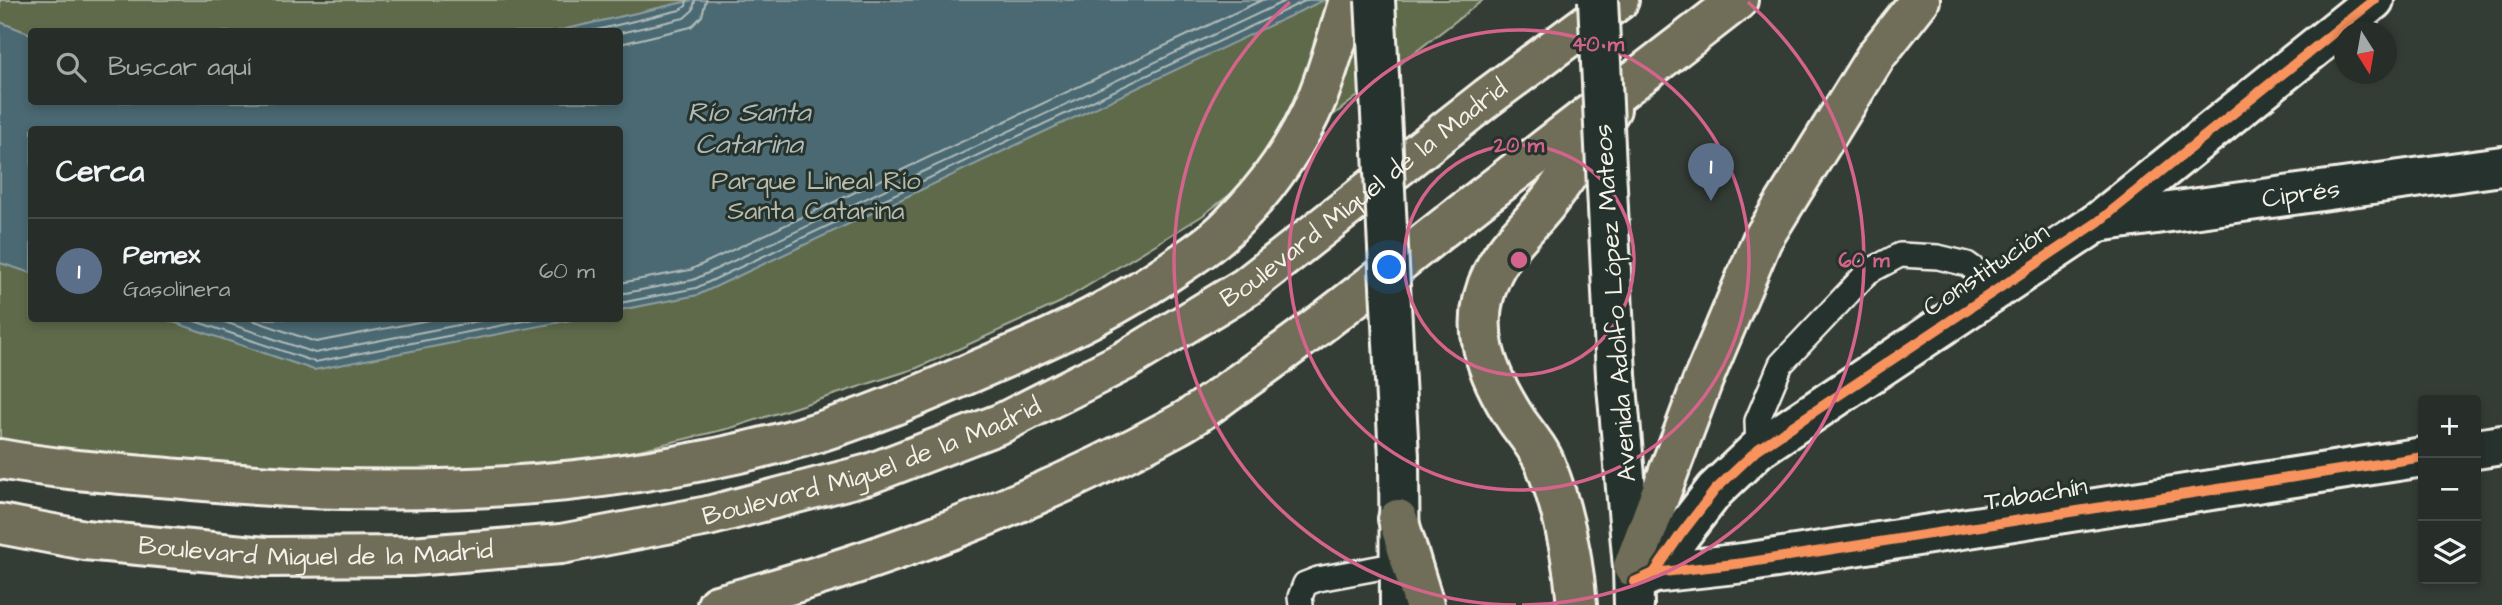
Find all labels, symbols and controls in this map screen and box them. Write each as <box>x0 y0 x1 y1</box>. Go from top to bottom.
north arrow <box>2334 21 2397 84</box>
search box <box>28 28 623 105</box>
text: 40 m <box>1572 30 1625 59</box>
icon: search <box>52 48 90 86</box>
text: Buscar aquí <box>108 49 251 85</box>
street label: Boulevard Miguel de la Madrid <box>1213 71 1515 317</box>
water label: Río Santa Catarina <box>688 93 812 164</box>
street label: Avenida Adolfo López Mateos <box>1585 123 1645 483</box>
text: 20 m <box>1493 131 1545 160</box>
pin: 1 <box>1688 143 1734 201</box>
text: Cerca <box>56 151 144 193</box>
park label: Parque Lineal Río Santa Catarina <box>711 163 921 229</box>
street label: Ciprés <box>2260 171 2342 217</box>
street label: Constitución <box>1916 214 2056 326</box>
text: Pemex <box>123 237 200 273</box>
text: 60 m <box>1838 246 1890 275</box>
centre of rings <box>1507 248 1531 272</box>
your location <box>1372 250 1406 284</box>
text: 1 <box>78 255 80 287</box>
text: 60 m <box>539 255 595 287</box>
text: Gasolinera <box>123 273 231 305</box>
street label: Boulevard Miguel de la Madrid <box>699 388 1047 535</box>
map controls <box>2418 395 2481 584</box>
button: + <box>2418 395 2481 458</box>
button: − <box>2418 458 2481 521</box>
street label: Tabachín <box>1982 468 2090 520</box>
button: layers <box>2418 521 2481 584</box>
street label: Boulevard Miguel de la Madrid <box>137 527 495 577</box>

